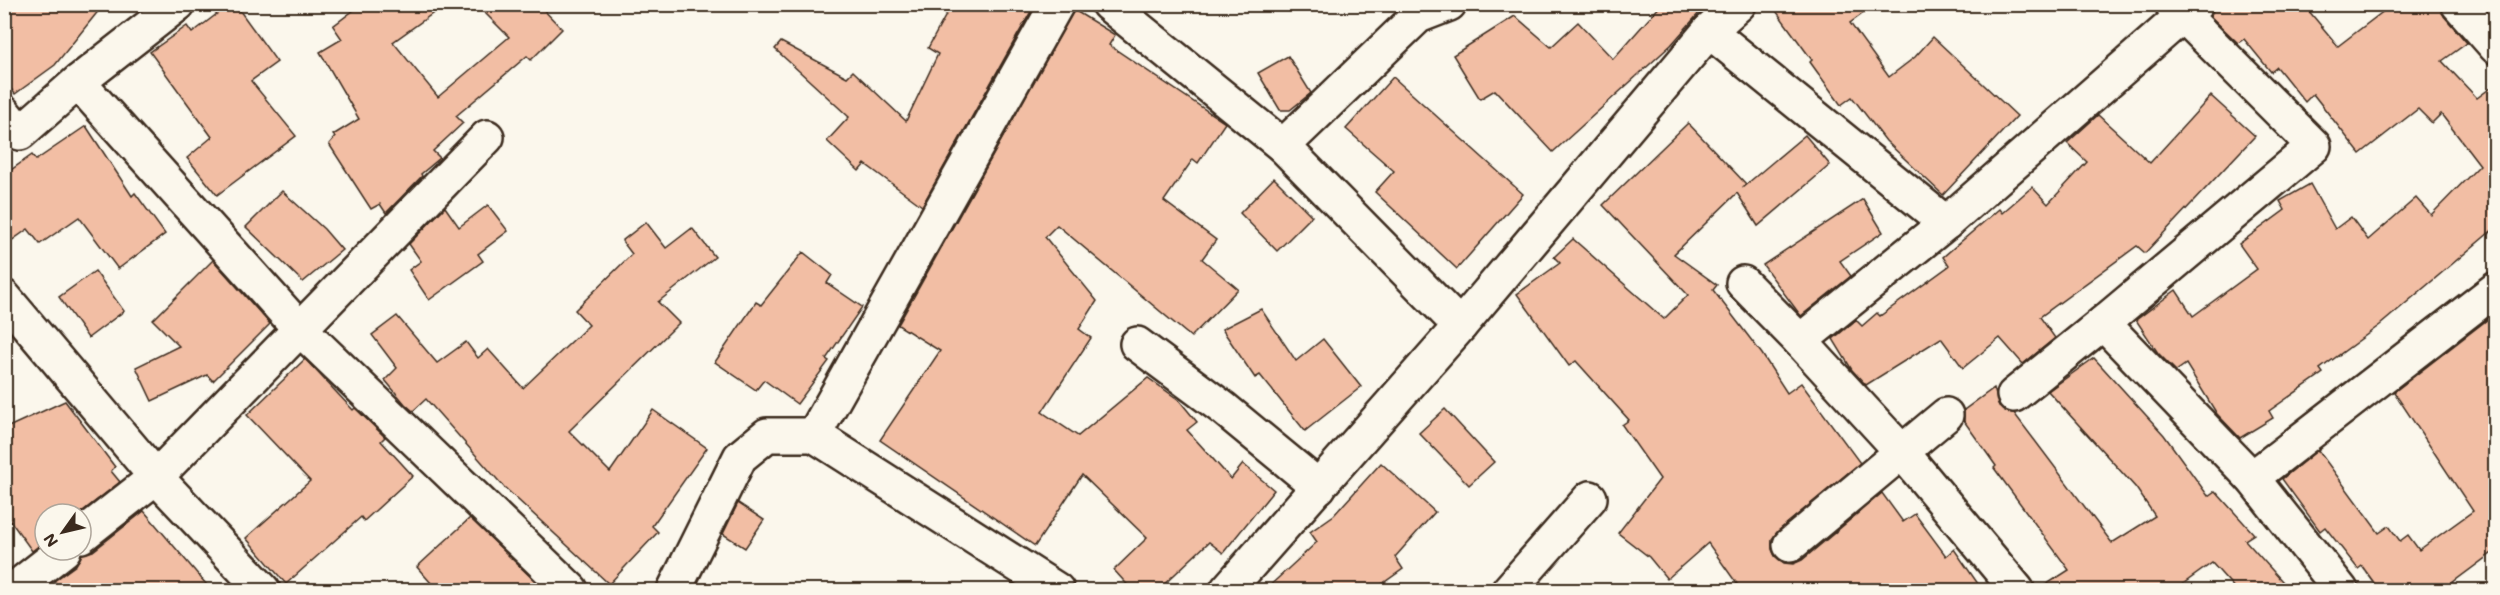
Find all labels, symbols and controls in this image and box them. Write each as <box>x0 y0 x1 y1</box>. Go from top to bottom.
north arrow <box>33 502 93 562</box>
text: N <box>38 530 62 552</box>

